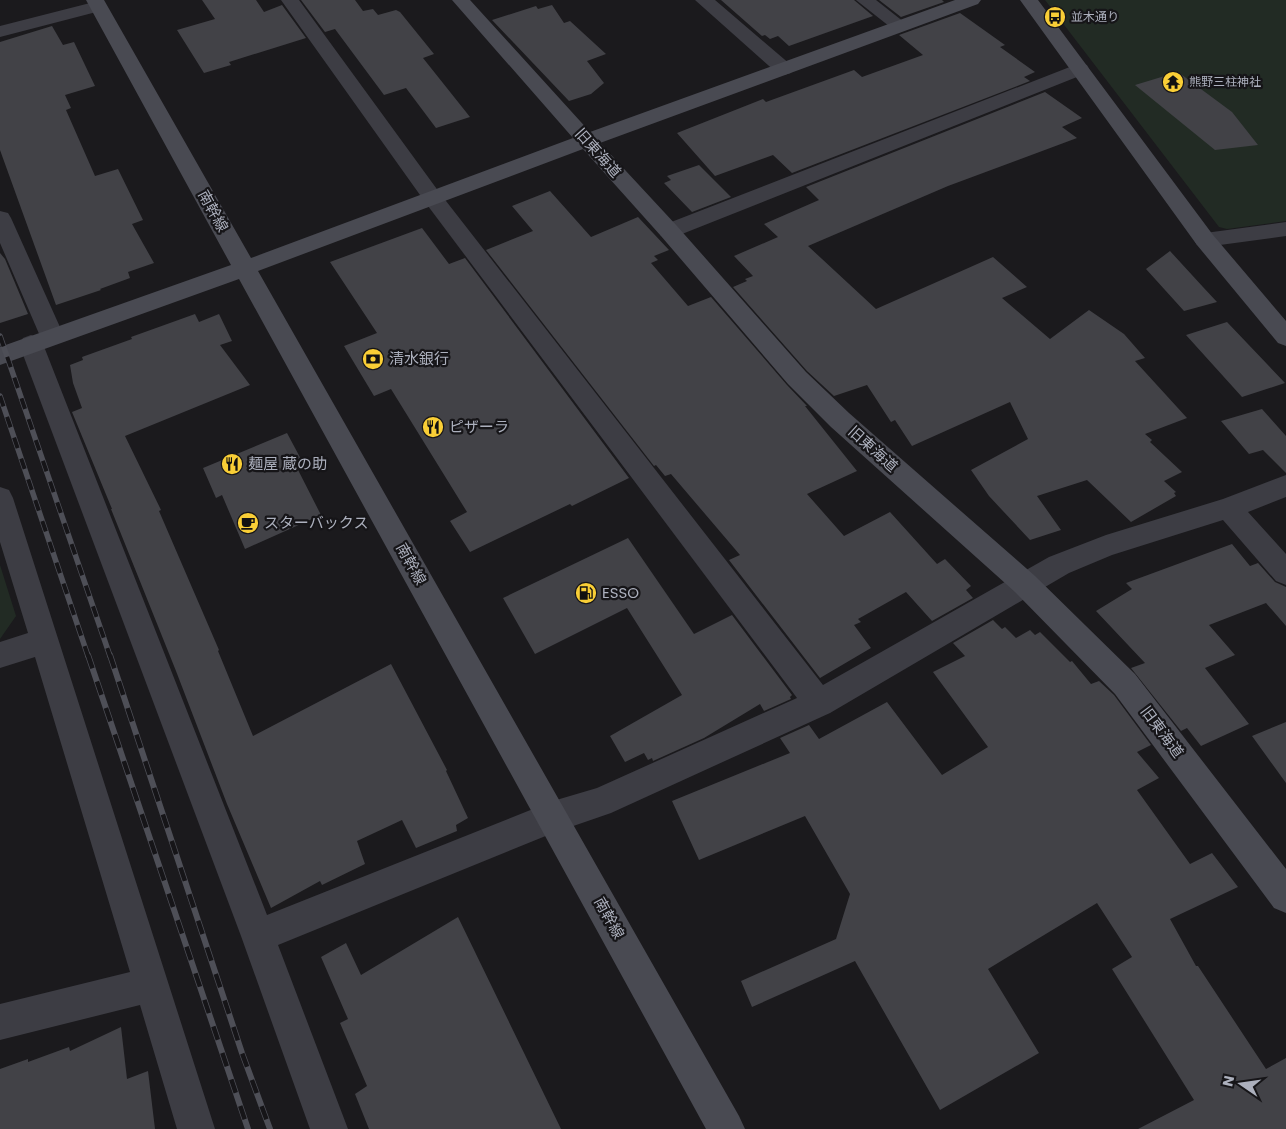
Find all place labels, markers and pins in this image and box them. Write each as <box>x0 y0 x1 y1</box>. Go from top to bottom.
bus stop icon: 並木通り <box>1043 5 1067 29</box>
place label: 並木通り <box>1071 8 1119 25</box>
temple icon: 熊野三柱神社 <box>1161 70 1185 94</box>
place label: 熊野三柱神社 <box>1189 73 1261 90</box>
bank icon: 清水銀行 <box>361 347 385 371</box>
place label: 清水銀行 <box>389 348 449 369</box>
restaurant icon: ピザーラ <box>421 415 445 439</box>
place label: ピザーラ <box>449 416 509 437</box>
restaurant icon: 麺屋 蔵の助 <box>220 452 244 476</box>
place label: 麺屋 蔵の助 <box>248 453 327 474</box>
cafe icon: スターバックス <box>236 511 260 535</box>
place label: スターバックス <box>264 512 368 533</box>
fuel station icon: ESSO <box>574 581 598 605</box>
place label: ESSO <box>602 582 639 603</box>

